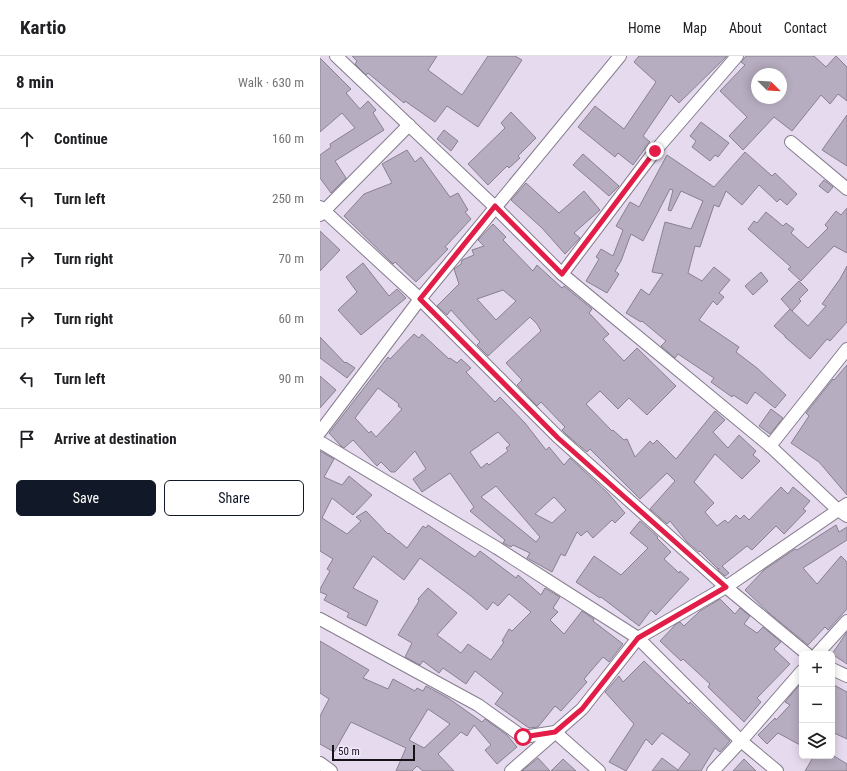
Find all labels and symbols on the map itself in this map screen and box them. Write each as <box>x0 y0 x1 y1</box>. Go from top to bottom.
north arrow <box>751 68 787 104</box>
route end <box>646 142 664 160</box>
route start <box>514 728 532 746</box>
scale bar <box>332 743 415 762</box>

